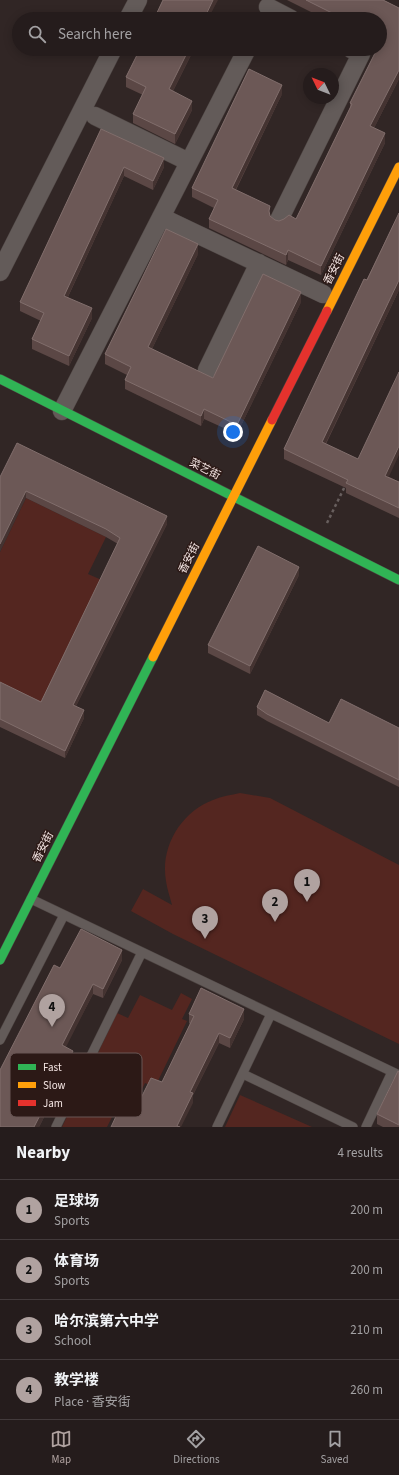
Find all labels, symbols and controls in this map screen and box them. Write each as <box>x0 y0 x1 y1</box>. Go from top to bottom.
search box <box>12 12 387 56</box>
icon: search <box>26 23 48 45</box>
text: Search here <box>58 24 132 45</box>
north arrow <box>303 68 339 104</box>
street label: 香安街 <box>320 251 348 287</box>
your location <box>223 422 243 442</box>
street label: 菜艺街 <box>187 455 223 483</box>
street label: 香安街 <box>175 540 203 576</box>
street label: 香安街 <box>29 829 57 865</box>
pin: 1 <box>294 869 320 902</box>
pin: 2 <box>262 889 288 922</box>
pin: 3 <box>192 906 218 939</box>
pin: 4 <box>39 994 65 1027</box>
legend <box>10 1053 142 1117</box>
text: Fast <box>43 1060 62 1075</box>
text: Slow <box>43 1078 66 1093</box>
text: Jam <box>43 1096 63 1111</box>
text: Nearby <box>16 1141 70 1165</box>
text: 4 results <box>338 1144 383 1162</box>
text: 足球场 <box>54 1191 99 1212</box>
text: 1 <box>26 1201 32 1219</box>
text: 200 m <box>350 1201 383 1219</box>
text: Sports <box>54 1212 89 1230</box>
text: 体育场 <box>54 1251 99 1272</box>
text: 2 <box>26 1261 32 1279</box>
text: 200 m <box>350 1261 383 1279</box>
text: Sports <box>54 1272 89 1290</box>
text: 哈尔滨第六中学 <box>54 1311 159 1332</box>
text: 3 <box>26 1321 32 1339</box>
text: 210 m <box>350 1321 383 1339</box>
text: School <box>54 1332 91 1350</box>
text: 教学楼 <box>54 1370 99 1391</box>
text: 4 <box>26 1381 32 1399</box>
text: 260 m <box>350 1381 383 1399</box>
text: Place · 香安街 <box>54 1393 131 1411</box>
tab: Map <box>50 1428 72 1467</box>
tab: Directions <box>173 1428 220 1467</box>
tab: Saved <box>321 1428 349 1467</box>

